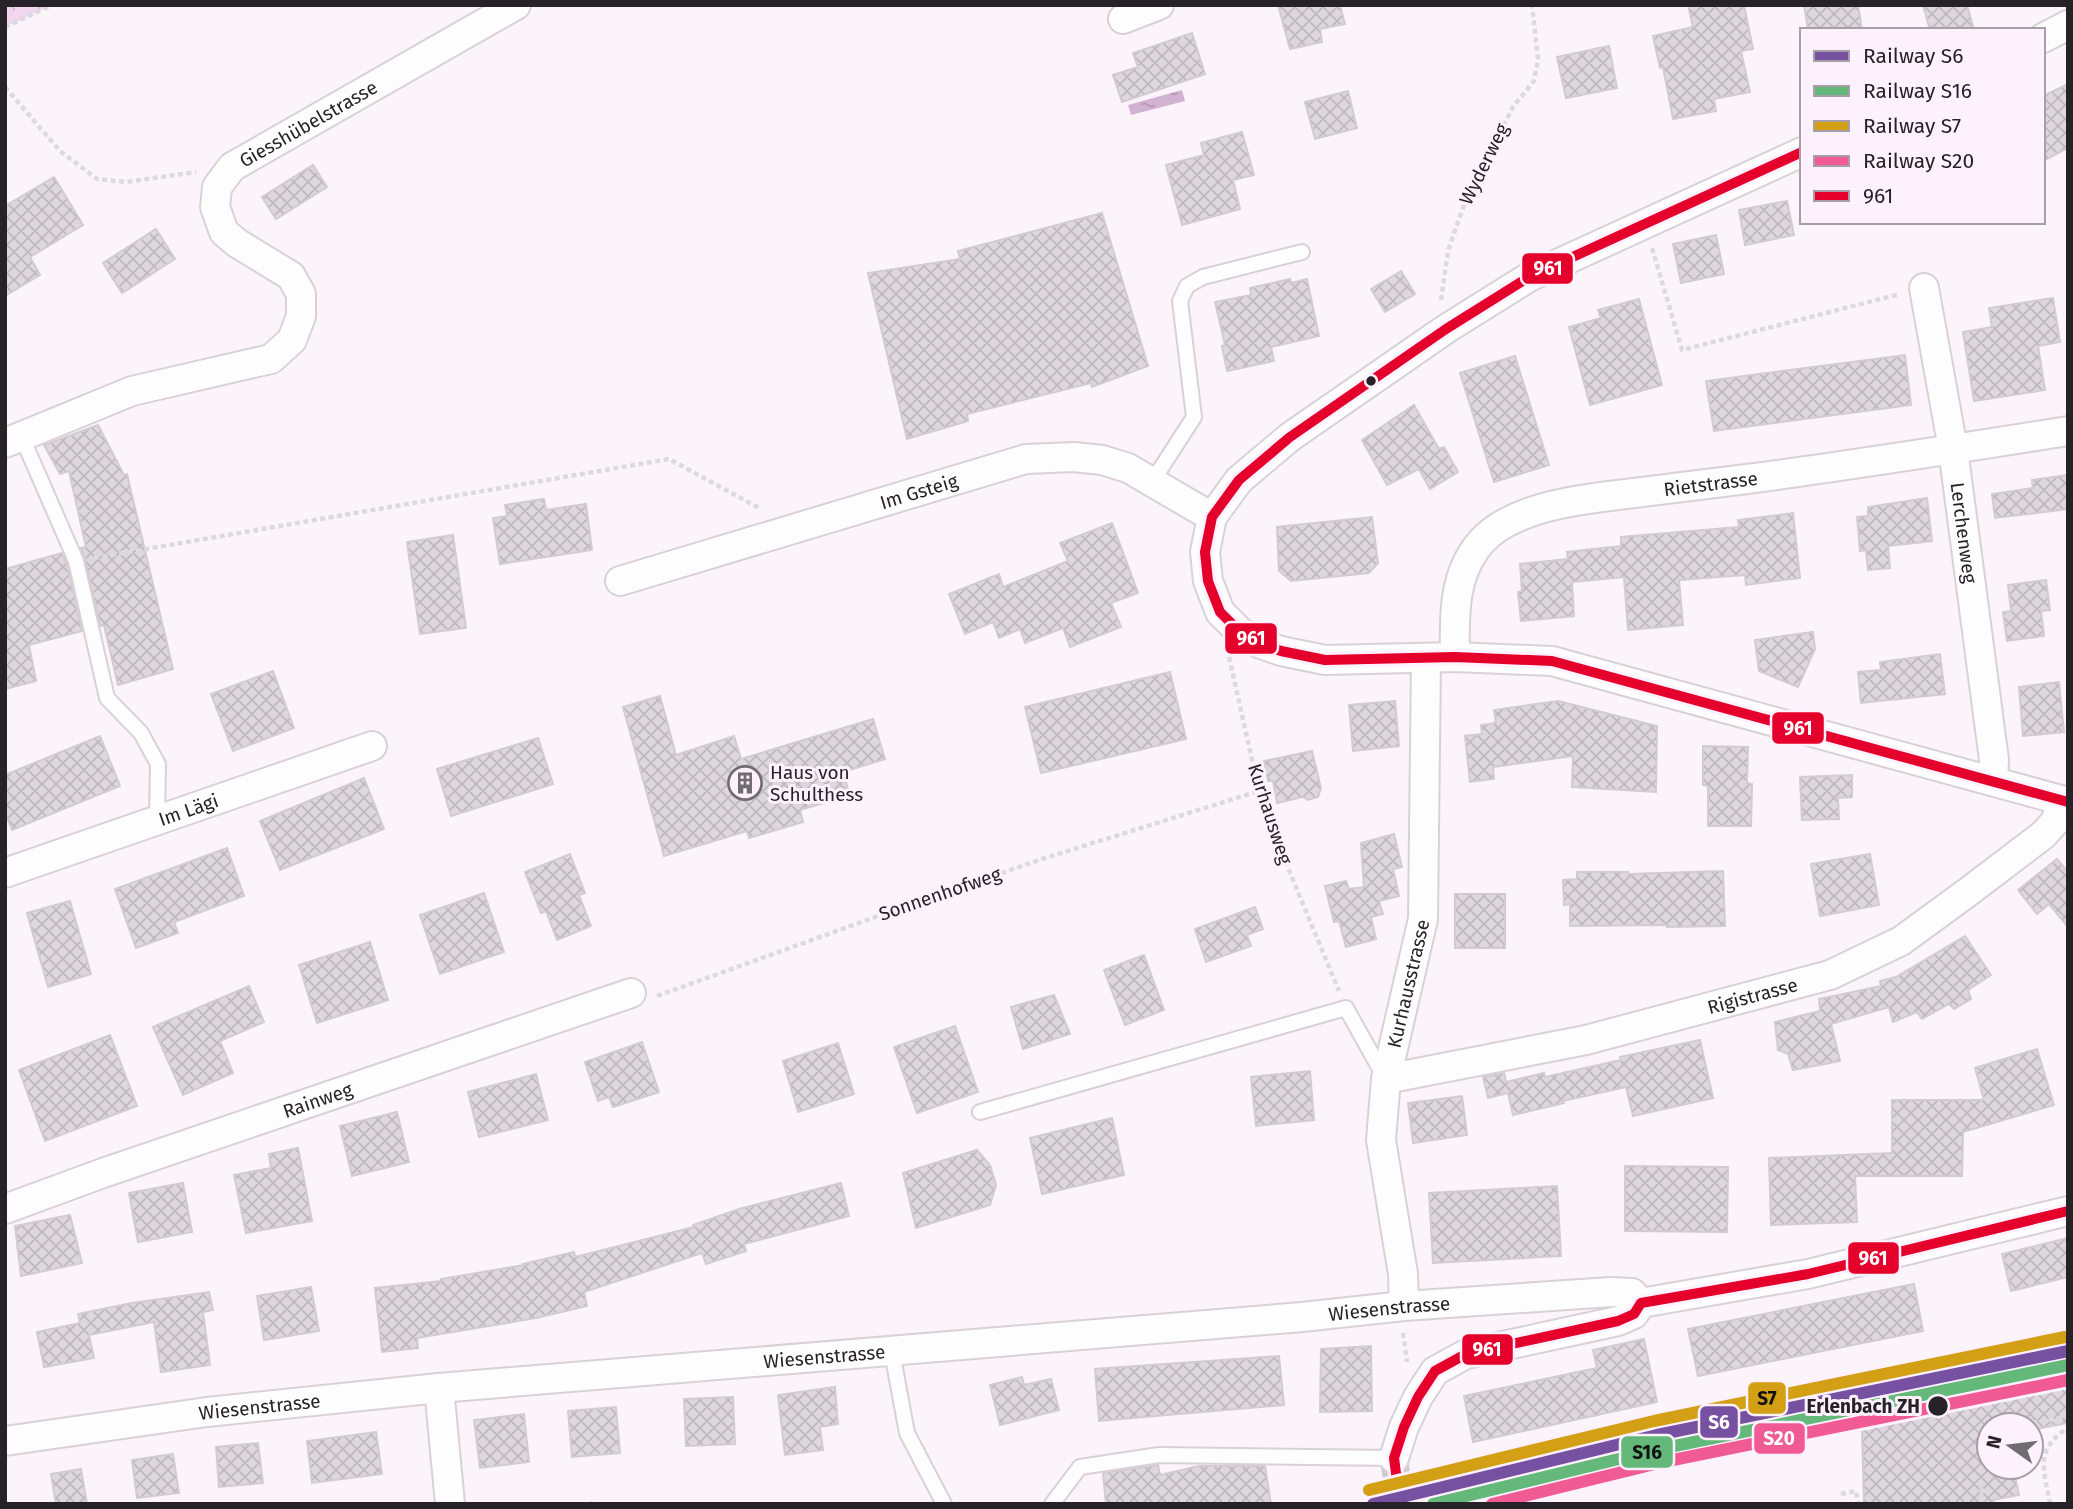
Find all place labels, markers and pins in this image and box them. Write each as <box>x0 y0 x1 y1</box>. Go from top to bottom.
unlabelled marker <box>1364 374 1378 388</box>
place label: Haus von Schulthess <box>770 761 863 806</box>
building icon: Haus von Schulthess <box>726 764 764 802</box>
marker: Erlenbach ZH <box>1926 1394 1950 1418</box>
place label: Erlenbach ZH <box>1806 1395 1920 1418</box>

